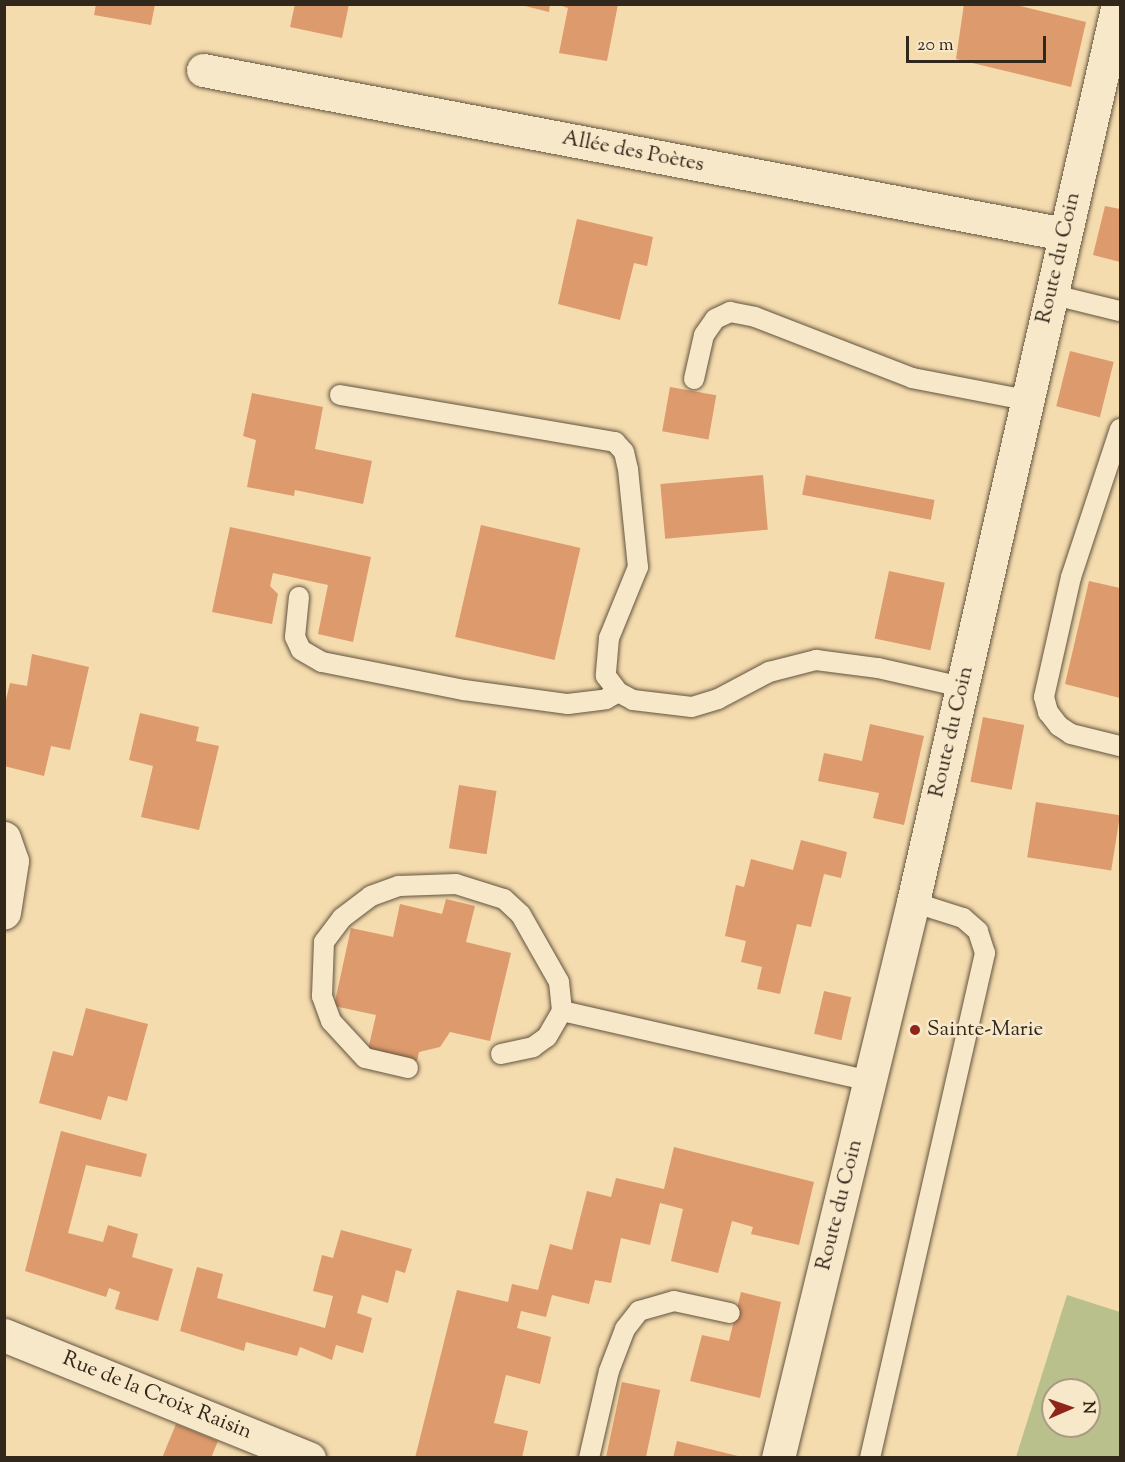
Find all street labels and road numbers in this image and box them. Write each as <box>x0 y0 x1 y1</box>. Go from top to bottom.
street label: Allée des Poètes <box>560 126 706 178</box>
street label: Route du Coin <box>1032 190 1086 326</box>
street label: Route du Coin <box>925 664 979 800</box>
street label: Route du Coin <box>812 1137 868 1273</box>
street label: Rue de la Croix Raisin <box>59 1346 255 1446</box>

